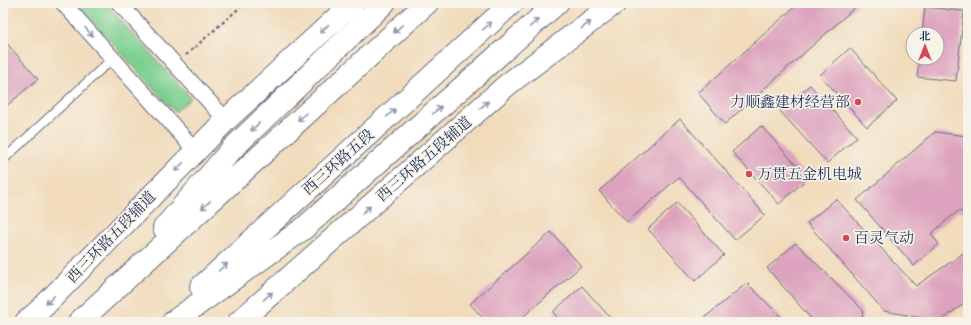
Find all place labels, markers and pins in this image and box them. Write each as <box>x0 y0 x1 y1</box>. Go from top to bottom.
place label: 力顺鑫建材经营部 <box>730 93 850 111</box>
marker: 力顺鑫建材经营部 <box>853 97 863 107</box>
place label: 万贯五金机电城 <box>757 165 862 183</box>
marker: 万贯五金机电城 <box>744 169 754 179</box>
place label: 百灵气动 <box>854 229 914 247</box>
marker: 百灵气动 <box>841 233 851 243</box>

